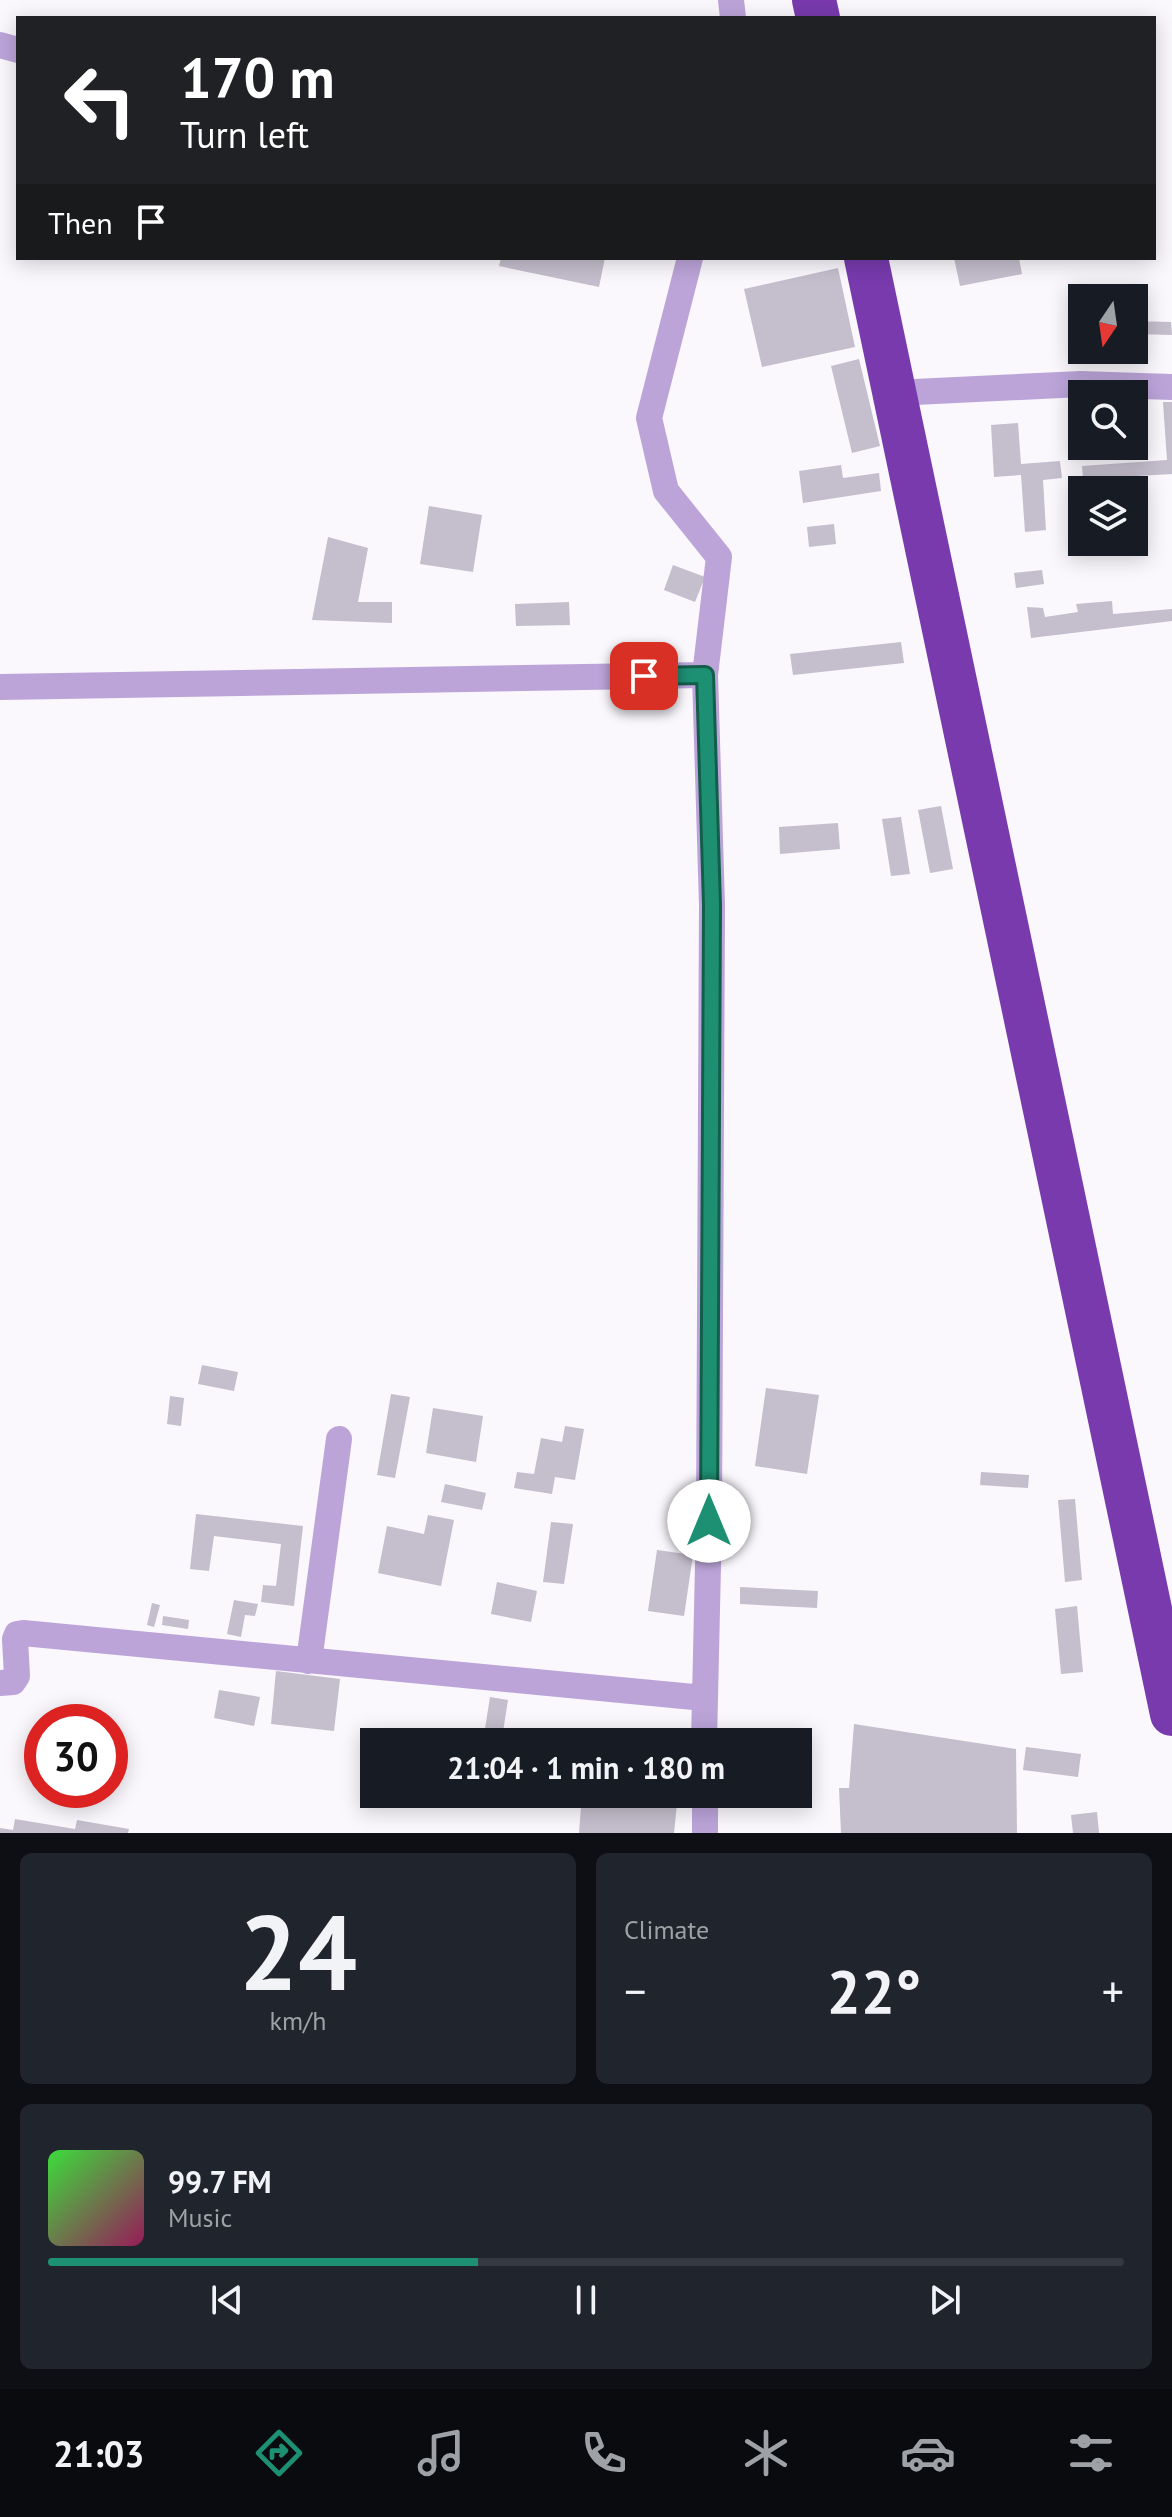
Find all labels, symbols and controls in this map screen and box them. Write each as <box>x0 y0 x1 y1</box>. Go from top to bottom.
text: 170 m <box>180 41 335 113</box>
icon: left <box>48 48 152 152</box>
text: Turn left <box>180 111 309 158</box>
icon: arrive <box>129 200 173 244</box>
text: Then <box>48 203 113 242</box>
north arrow <box>1068 284 1148 364</box>
map controls <box>1068 284 1148 556</box>
button: search <box>1068 380 1148 460</box>
button: layers <box>1068 476 1148 556</box>
pin <box>610 642 678 710</box>
icon: arrive <box>622 654 666 698</box>
position arrow <box>667 1479 751 1563</box>
speed limit sign: 30 <box>24 1704 128 1808</box>
text: 21:04 · 1 min · 180 m <box>447 1748 725 1787</box>
text: 24 <box>239 1884 357 2019</box>
text: Climate <box>624 1913 709 1946</box>
text: 22° <box>827 1952 921 2030</box>
text: − <box>624 1962 646 2019</box>
text: + <box>1102 1962 1124 2019</box>
text: km/h <box>270 2004 327 2037</box>
text: 99.7 FM <box>168 2162 272 2201</box>
text: Music <box>168 2201 232 2234</box>
icon: previous <box>205 2278 249 2322</box>
icon: pause <box>564 2278 608 2322</box>
icon: next <box>923 2278 967 2322</box>
icon: directions <box>251 2425 307 2481</box>
icon: music <box>413 2425 469 2481</box>
icon: phone <box>576 2425 632 2481</box>
icon: climate <box>738 2425 794 2481</box>
icon: car <box>900 2425 956 2481</box>
icon: filters <box>1063 2425 1119 2481</box>
text: 21:03 <box>53 2430 145 2477</box>

